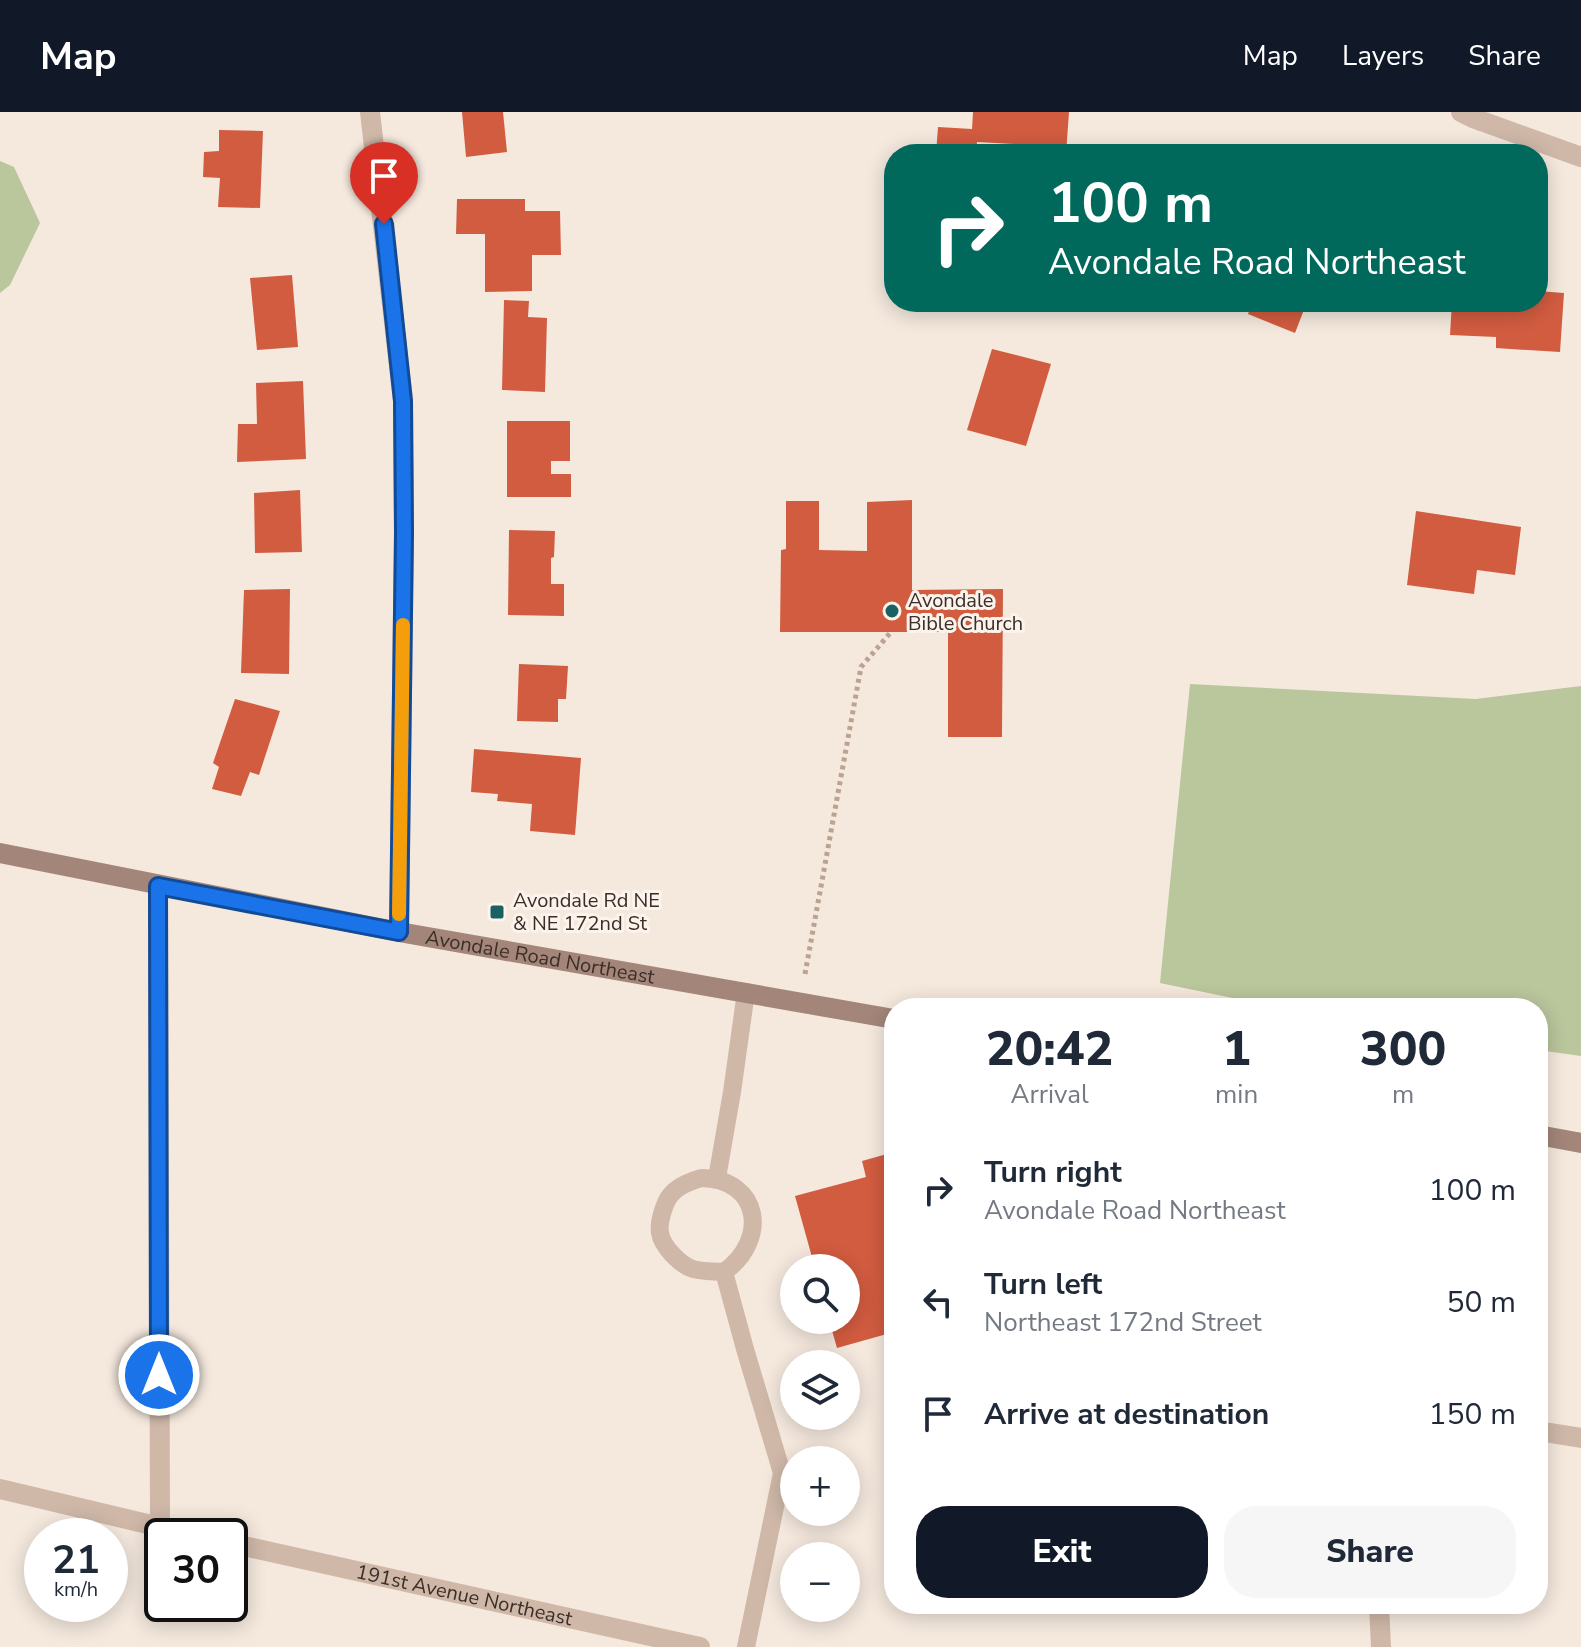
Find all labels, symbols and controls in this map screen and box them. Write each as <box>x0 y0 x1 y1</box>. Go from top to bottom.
text: Map <box>40 31 117 82</box>
text: Map <box>1243 37 1298 75</box>
text: Layers <box>1342 37 1424 75</box>
text: Share <box>1468 37 1541 75</box>
pin <box>350 142 418 224</box>
icon: arrive <box>362 154 406 198</box>
text: 100 m <box>1048 165 1213 242</box>
icon: right <box>916 176 1020 280</box>
text: Avondale Road Northeast <box>1048 238 1466 287</box>
place label: Avondale Bible Church <box>908 587 1023 637</box>
marker: Avondale Bible Church <box>883 602 901 620</box>
place label: Avondale Rd NE & NE 172nd St <box>513 887 660 937</box>
marker: Avondale Rd NE & NE 172nd St <box>488 903 506 921</box>
street label: Avondale Road Northeast <box>423 924 658 991</box>
text: 20:42 <box>986 1016 1113 1082</box>
text: 1 <box>1222 1016 1251 1082</box>
text: 300 <box>1360 1016 1446 1082</box>
text: Arrival <box>1010 1077 1089 1112</box>
text: min <box>1215 1077 1258 1112</box>
text: m <box>1392 1077 1414 1112</box>
text: Turn right <box>984 1152 1122 1193</box>
icon: right <box>916 1168 960 1212</box>
text: 100 m <box>1429 1170 1516 1211</box>
text: Avondale Road Northeast <box>984 1193 1286 1228</box>
map controls <box>780 1254 860 1622</box>
button: search <box>780 1254 860 1334</box>
text: Turn left <box>984 1264 1102 1305</box>
icon: left <box>916 1280 960 1324</box>
text: 50 m <box>1447 1282 1516 1323</box>
text: Northeast 172nd Street <box>984 1305 1262 1340</box>
position arrow <box>117 1333 201 1417</box>
button: layers <box>780 1350 860 1430</box>
icon: arrive <box>916 1392 960 1436</box>
text: Arrive at destination <box>984 1394 1269 1435</box>
text: 150 m <box>1429 1394 1516 1435</box>
button: + <box>780 1446 860 1526</box>
button: Exit <box>916 1506 1208 1598</box>
button: Share <box>1224 1506 1516 1598</box>
speed limit sign: 30 <box>144 1518 248 1622</box>
text: 21 <box>52 1533 100 1587</box>
button: − <box>780 1542 860 1622</box>
street label: 191st Avenue Northeast <box>354 1558 576 1633</box>
text: km/h <box>54 1576 98 1603</box>

